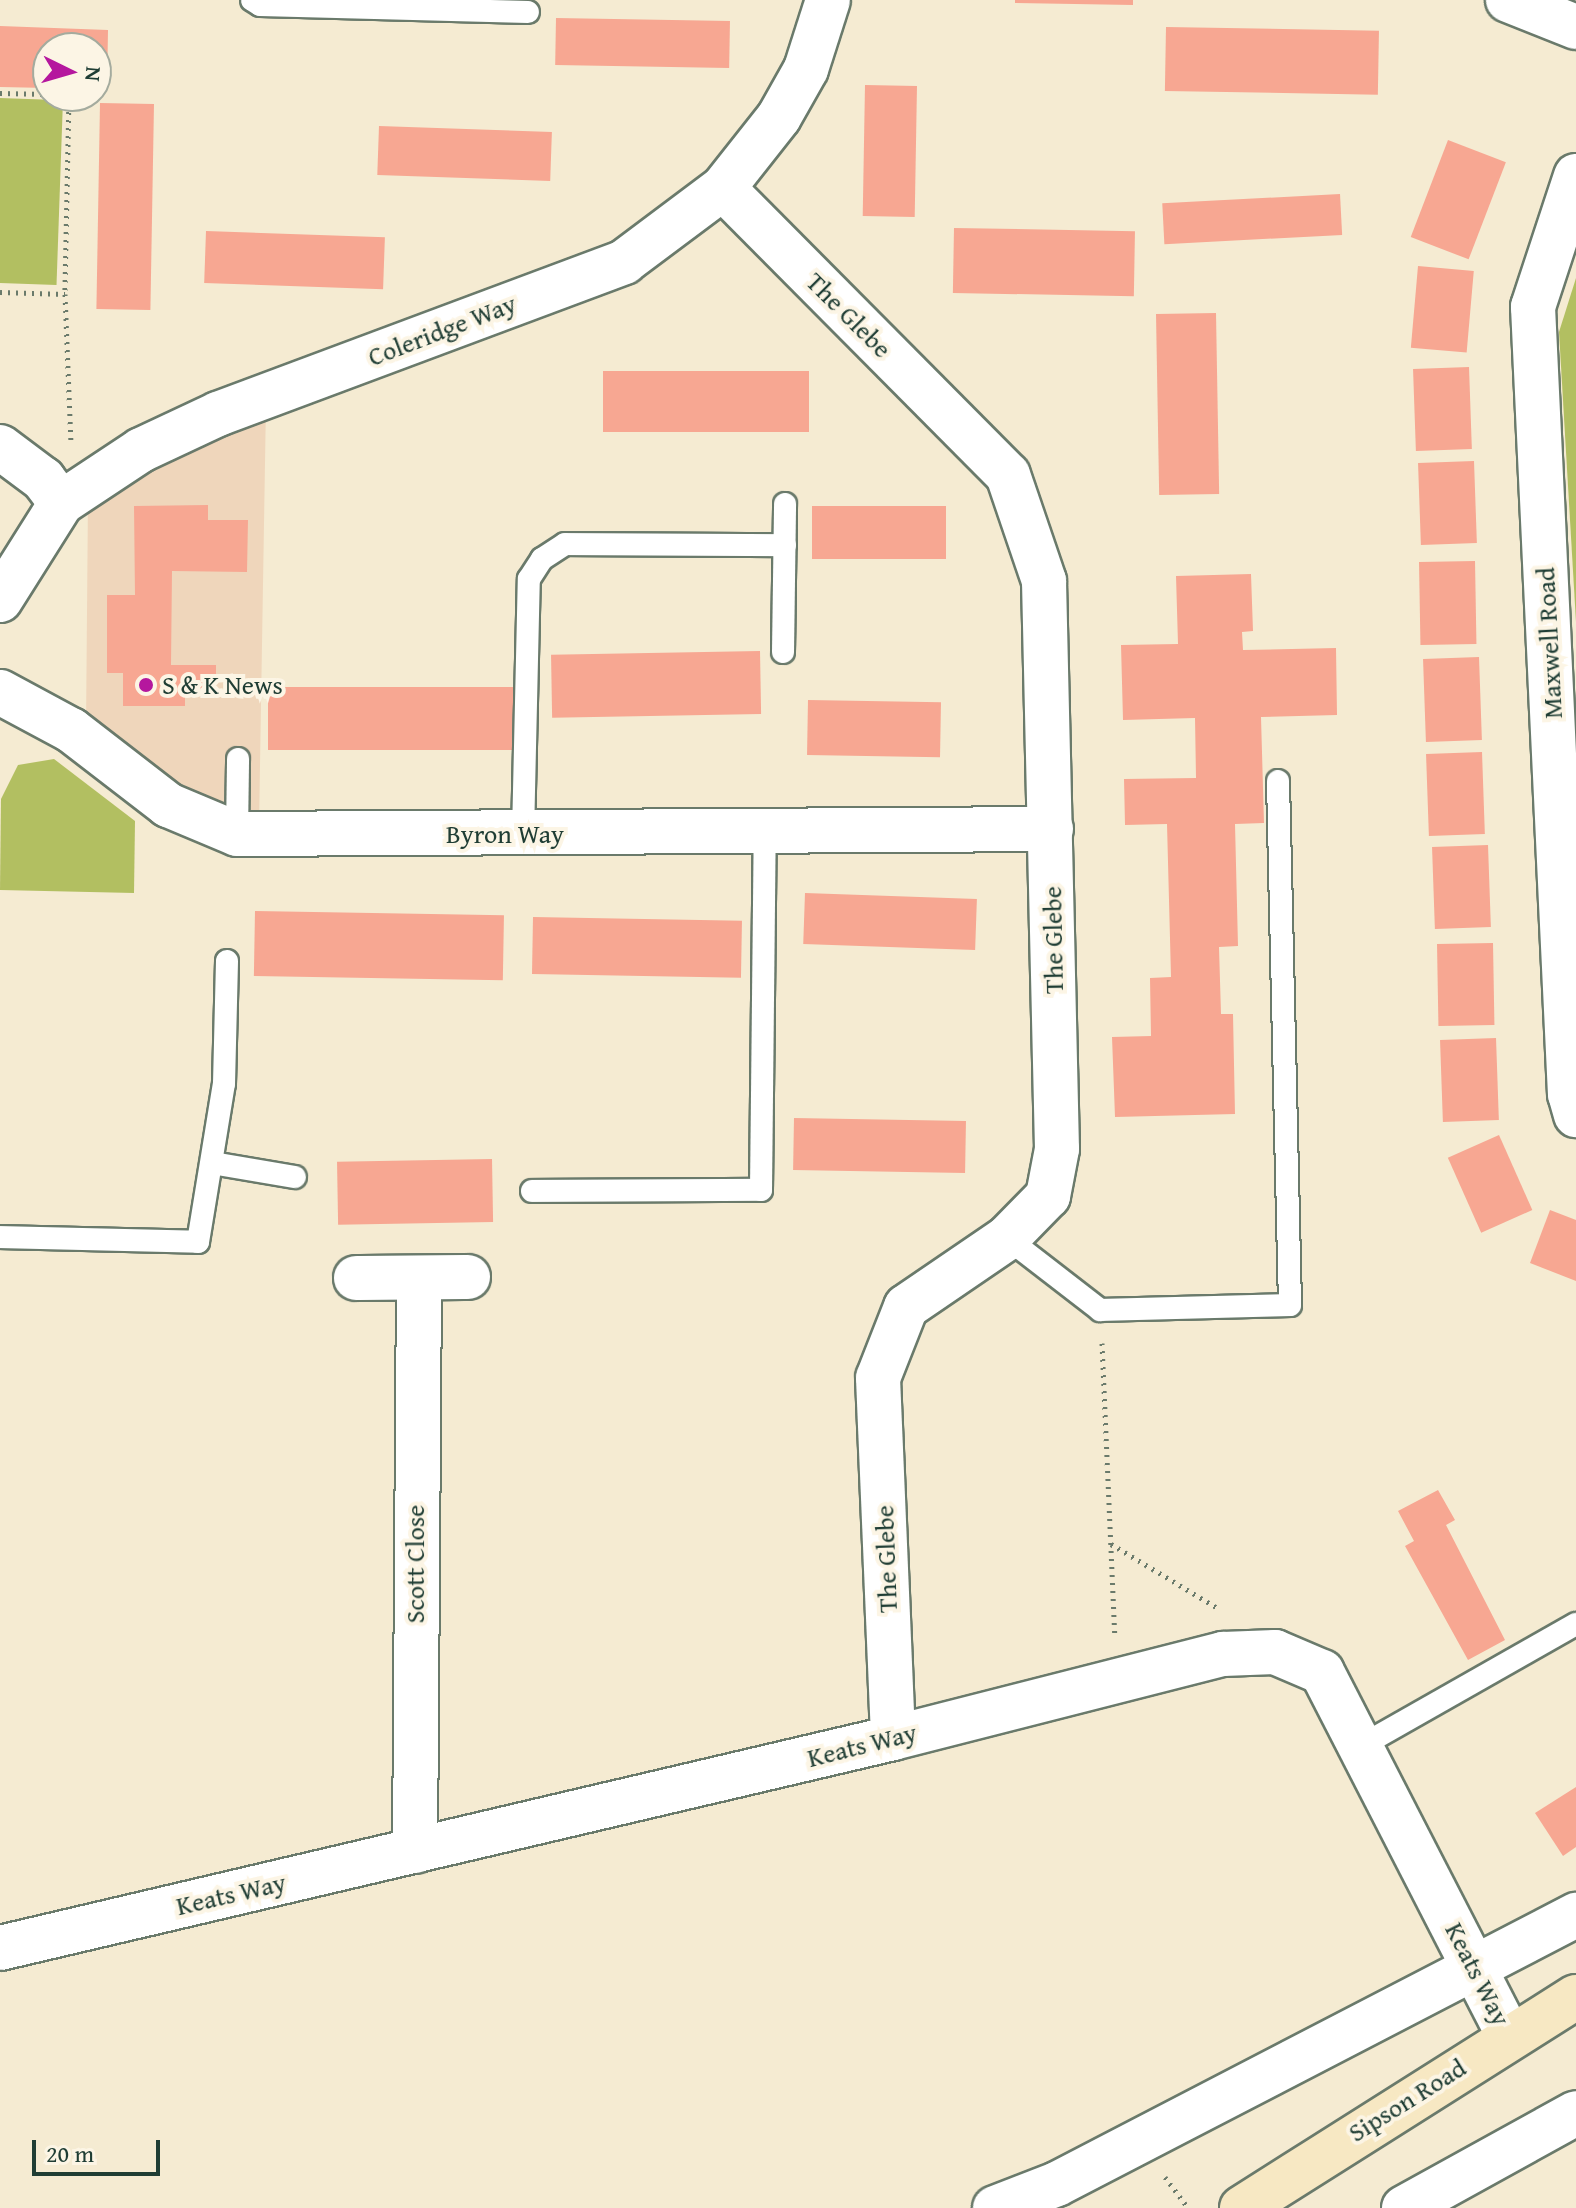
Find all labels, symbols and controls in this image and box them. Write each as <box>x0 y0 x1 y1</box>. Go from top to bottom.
north arrow <box>32 32 112 112</box>
text: N <box>77 65 110 83</box>
street label: The Glebe <box>800 266 898 364</box>
street label: Coleridge Way <box>364 287 520 373</box>
street label: Maxwell Road <box>1529 566 1569 720</box>
place label: S & K News <box>162 669 283 701</box>
marker: S & K News <box>137 676 155 694</box>
street label: Byron Way <box>446 818 564 850</box>
street label: The Glebe <box>1036 886 1070 994</box>
street label: Scott Close <box>399 1505 431 1623</box>
street label: The Glebe <box>869 1505 903 1613</box>
street label: Keats Way <box>804 1716 920 1774</box>
street label: Keats Way <box>173 1866 289 1922</box>
street label: Keats Way <box>1439 1917 1517 2031</box>
street label: Sipson Road <box>1343 2052 1471 2148</box>
scale bar <box>36 2124 164 2174</box>
text: 20 m <box>46 2136 94 2171</box>

